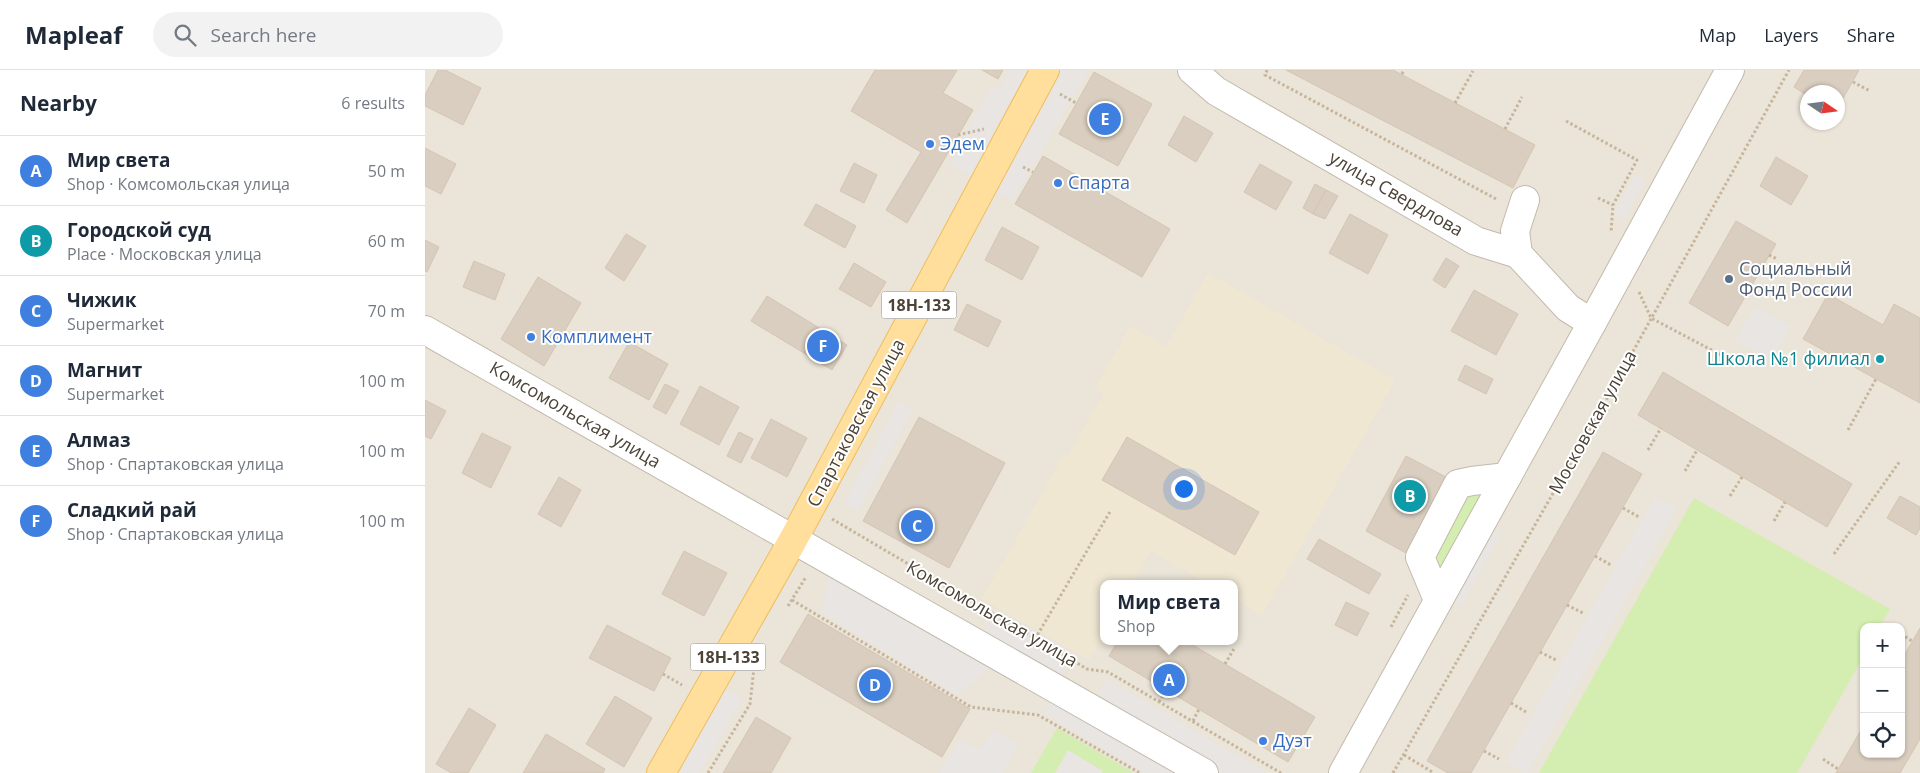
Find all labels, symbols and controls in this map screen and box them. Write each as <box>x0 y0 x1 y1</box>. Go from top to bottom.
search box <box>153 12 503 57</box>
text: Mapleaf <box>25 18 123 51</box>
icon: search <box>171 21 199 49</box>
text: Search here <box>211 22 316 48</box>
text: Map <box>1699 23 1736 47</box>
text: Layers <box>1764 23 1819 47</box>
text: Share <box>1847 23 1895 47</box>
north arrow <box>1800 85 1845 130</box>
text: Nearby <box>20 89 97 117</box>
text: 6 results <box>341 92 405 114</box>
pin: E <box>1089 100 1121 138</box>
place label: Эдем <box>940 131 985 155</box>
marker: Эдем <box>924 138 936 150</box>
street label: улица Свердлова <box>1325 145 1468 241</box>
text: Мир света <box>67 147 171 173</box>
text: A <box>30 160 42 182</box>
text: 50 m <box>368 160 405 182</box>
place label: Спарта <box>1068 170 1130 194</box>
text: Shop · Комсомольская улица <box>67 173 290 195</box>
marker: Спарта <box>1052 177 1064 189</box>
text: Городской суд <box>67 217 211 243</box>
text: B <box>31 230 41 252</box>
text: 60 m <box>368 230 405 252</box>
text: Place · Московская улица <box>67 243 262 265</box>
place label: Социальный Фонд России <box>1739 256 1852 301</box>
marker: Социальный Фонд России <box>1723 273 1735 285</box>
text: Чижик <box>67 287 137 313</box>
road number: 18Н-133 <box>881 292 957 318</box>
text: C <box>31 300 41 322</box>
text: 70 m <box>368 300 405 322</box>
text: Supermarket <box>67 313 164 335</box>
place label: Комплимент <box>541 324 653 348</box>
pin: F <box>807 327 839 365</box>
marker: Комплимент <box>525 331 537 343</box>
street label: Спартаковская улица <box>801 334 910 511</box>
street label: Московская улица <box>1543 345 1642 498</box>
place label: Школа №1 филиал <box>1707 346 1870 370</box>
marker: Школа №1 филиал <box>1874 353 1886 365</box>
street label: Комсомольская улица <box>485 355 666 473</box>
text: Магнит <box>67 357 142 383</box>
text: D <box>30 370 42 392</box>
text: 100 m <box>359 370 405 392</box>
text: Supermarket <box>67 383 164 405</box>
text: Алмаз <box>67 427 130 453</box>
text: E <box>32 440 40 462</box>
text: 100 m <box>359 440 405 462</box>
text: Shop · Спартаковская улица <box>67 453 284 475</box>
your location <box>1171 476 1197 502</box>
pin: B <box>1394 477 1426 515</box>
text: Сладкий рай <box>67 497 197 523</box>
pin: C <box>901 507 933 545</box>
text: F <box>32 510 40 532</box>
text: 100 m <box>359 510 405 532</box>
text: Shop · Спартаковская улица <box>67 523 284 545</box>
street label: Комсомольская улица <box>902 554 1083 672</box>
popup <box>1100 580 1238 645</box>
text: Мир света <box>1117 589 1221 615</box>
text: Shop <box>1117 615 1155 637</box>
map controls <box>1860 623 1905 758</box>
button: + <box>1860 623 1905 668</box>
road number: 18Н-133 <box>691 644 765 670</box>
pin: A <box>1153 661 1185 699</box>
pin: D <box>859 666 891 704</box>
button: − <box>1860 668 1905 713</box>
button: locate <box>1860 713 1905 758</box>
place label: Дуэт <box>1273 728 1312 752</box>
marker: Дуэт <box>1257 735 1269 747</box>

